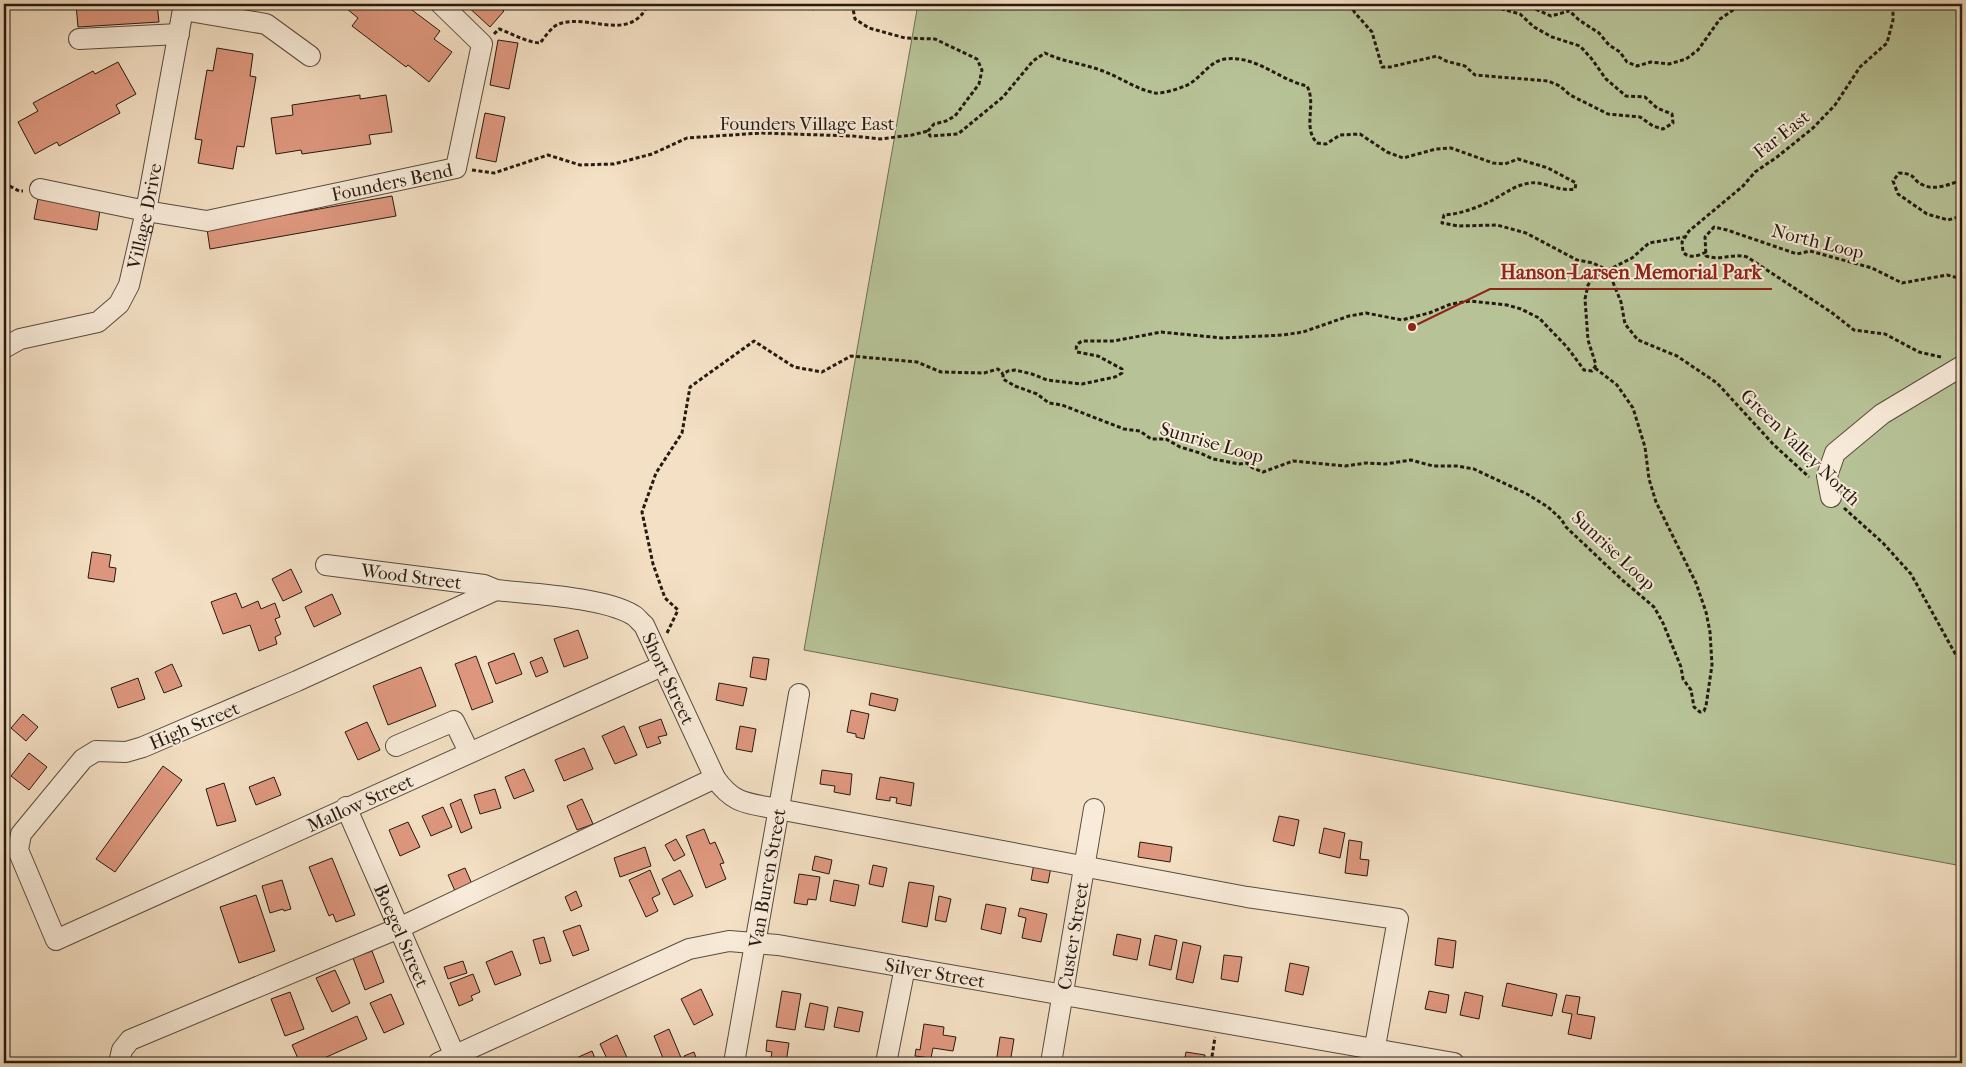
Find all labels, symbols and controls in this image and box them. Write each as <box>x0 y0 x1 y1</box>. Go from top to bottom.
street label: Far East <box>1749 106 1814 164</box>
street label: Founders Village East <box>719 113 895 135</box>
street label: Founders Bend <box>329 159 455 206</box>
street label: Village Drive <box>123 162 167 272</box>
street label: North Loop <box>1769 220 1866 264</box>
callout: Hanson-Larsen Memorial Park <box>1490 254 1772 289</box>
text: Hanson-Larsen Memorial Park <box>1500 261 1763 284</box>
street label: Green Valley North <box>1736 385 1865 511</box>
street label: Sunrise Loop <box>1157 418 1266 468</box>
street label: Sunrise Loop <box>1567 506 1660 595</box>
street label: Wood Street <box>359 559 463 594</box>
street label: Short Street <box>637 629 699 729</box>
street label: High Street <box>146 697 243 755</box>
street label: Mallow Street <box>304 770 417 837</box>
street label: Van Buren Street <box>744 807 791 950</box>
street label: Custer Street <box>1054 880 1094 992</box>
street label: Boegel Street <box>369 881 433 991</box>
street label: Silver Street <box>883 954 987 993</box>

